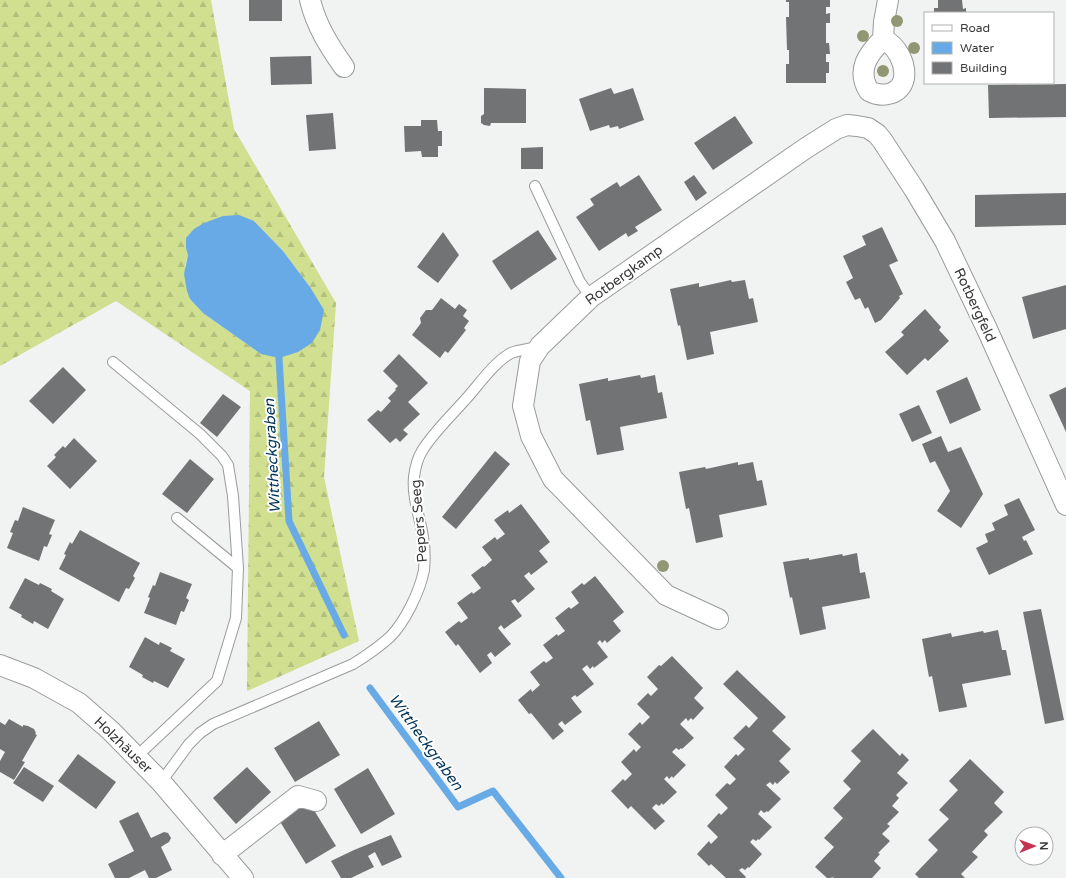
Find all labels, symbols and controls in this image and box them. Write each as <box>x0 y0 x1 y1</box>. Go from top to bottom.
legend <box>924 12 1054 84</box>
text: Road <box>960 21 990 35</box>
text: Water <box>960 41 995 55</box>
text: Building <box>960 61 1007 75</box>
street label: Rotbergkamp <box>582 241 666 309</box>
street label: Rotbergfeld <box>950 265 1000 345</box>
water label: Wittheckgraben <box>260 397 284 514</box>
street label: Pepers Seeg <box>407 479 431 563</box>
water label: Wittheckgraben <box>385 690 467 794</box>
street label: Holzhäuser <box>90 713 156 777</box>
north arrow <box>1014 826 1054 866</box>
text: N <box>1037 841 1050 850</box>

